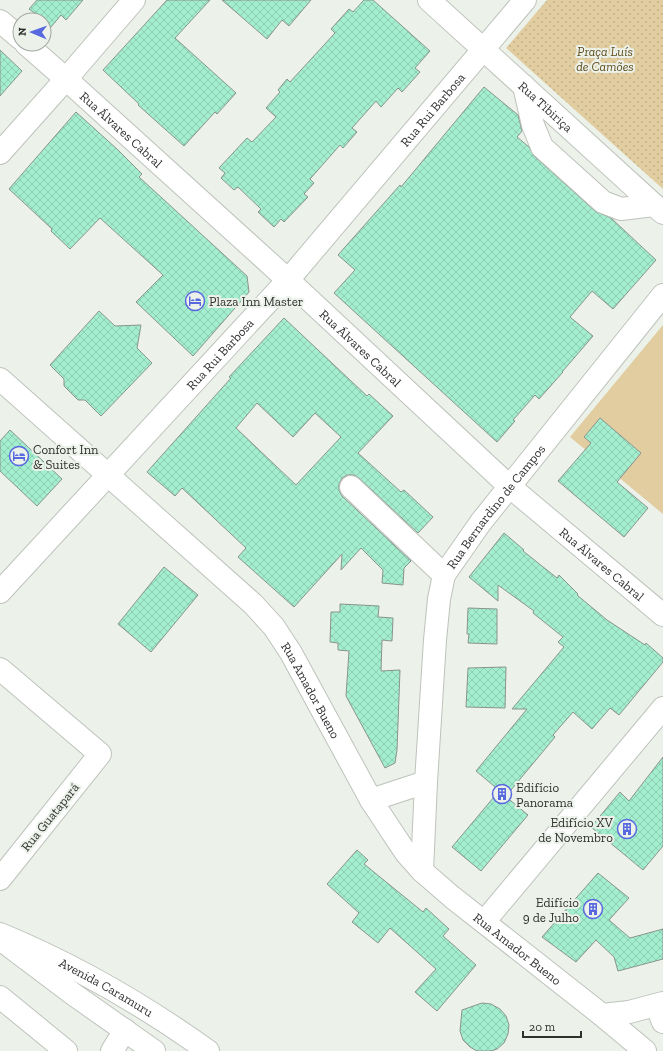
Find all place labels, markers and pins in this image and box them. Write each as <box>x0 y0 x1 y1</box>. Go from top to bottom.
hotel icon: Plaza Inn Master <box>184 290 206 312</box>
place label: Plaza Inn Master <box>209 294 303 309</box>
place label: Confort Inn & Suites <box>33 442 99 472</box>
hotel icon: Confort Inn & Suites <box>8 445 30 467</box>
place label: Edifício Panorama <box>516 780 574 810</box>
building icon: Edifício Panorama <box>491 783 513 805</box>
place label: Edifício XV de Novembro <box>538 815 614 845</box>
building icon: Edifício XV de Novembro <box>616 818 638 840</box>
place label: Edifício 9 de Julho <box>523 895 579 925</box>
building icon: Edifício 9 de Julho <box>582 898 604 920</box>

